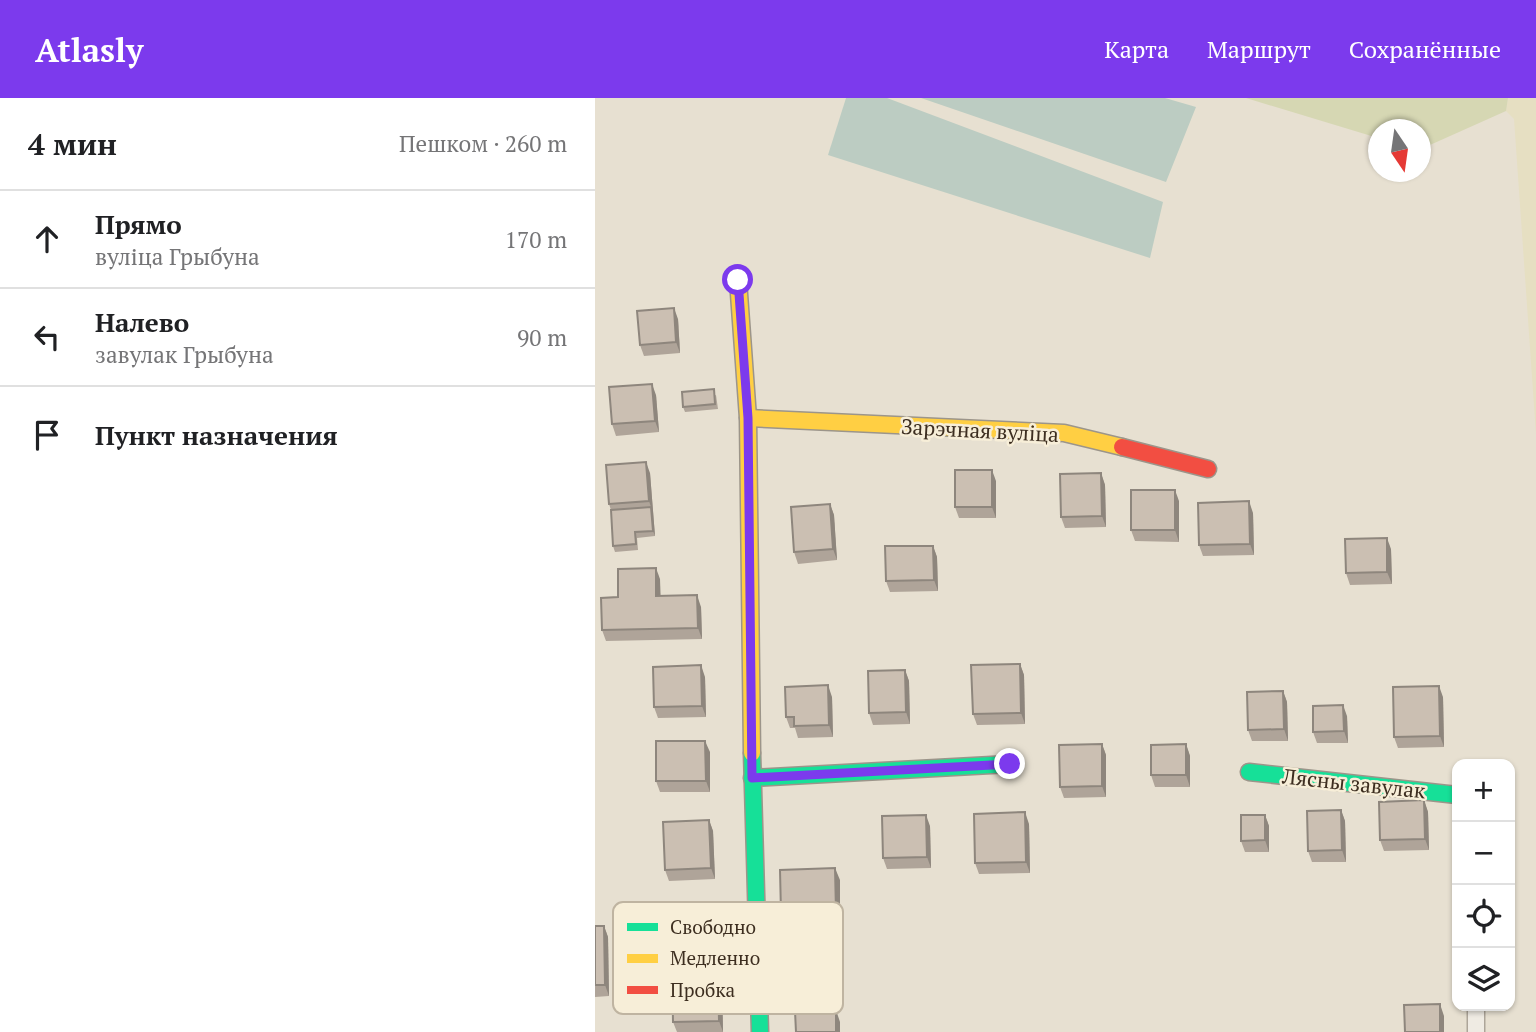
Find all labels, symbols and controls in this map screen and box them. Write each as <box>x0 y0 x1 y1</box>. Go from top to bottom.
text: Atlasly <box>35 28 143 71</box>
text: Карта <box>1104 33 1169 65</box>
text: Маршрут <box>1207 33 1311 65</box>
text: Сохранённые <box>1349 33 1501 65</box>
north arrow <box>1368 119 1431 182</box>
text: 4 мин <box>28 124 117 164</box>
text: Пешком · 260 m <box>399 128 567 159</box>
text: Прямо <box>95 207 182 241</box>
icon: ahead <box>28 220 66 258</box>
text: 170 m <box>505 224 567 255</box>
text: вуліца Грыбуна <box>95 241 260 272</box>
route start <box>722 264 753 295</box>
text: Налево <box>95 305 189 339</box>
icon: left <box>28 318 66 356</box>
text: 90 m <box>517 322 567 353</box>
text: завулак Грыбуна <box>95 339 274 370</box>
street label: Зарэчная вуліца <box>900 412 1060 448</box>
icon: arrive <box>28 416 66 454</box>
text: Пункт назначения <box>95 418 338 452</box>
route end <box>994 748 1025 779</box>
map controls <box>1452 759 1515 1011</box>
button: + <box>1452 759 1515 822</box>
street label: Лясны завулак <box>1280 761 1427 804</box>
button: − <box>1452 822 1515 885</box>
button: locate <box>1452 885 1515 948</box>
legend <box>613 902 843 1014</box>
text: Свободно <box>670 914 756 939</box>
text: Медленно <box>670 945 760 970</box>
button: layers <box>1452 948 1515 1011</box>
text: Пробка <box>670 977 735 1002</box>

